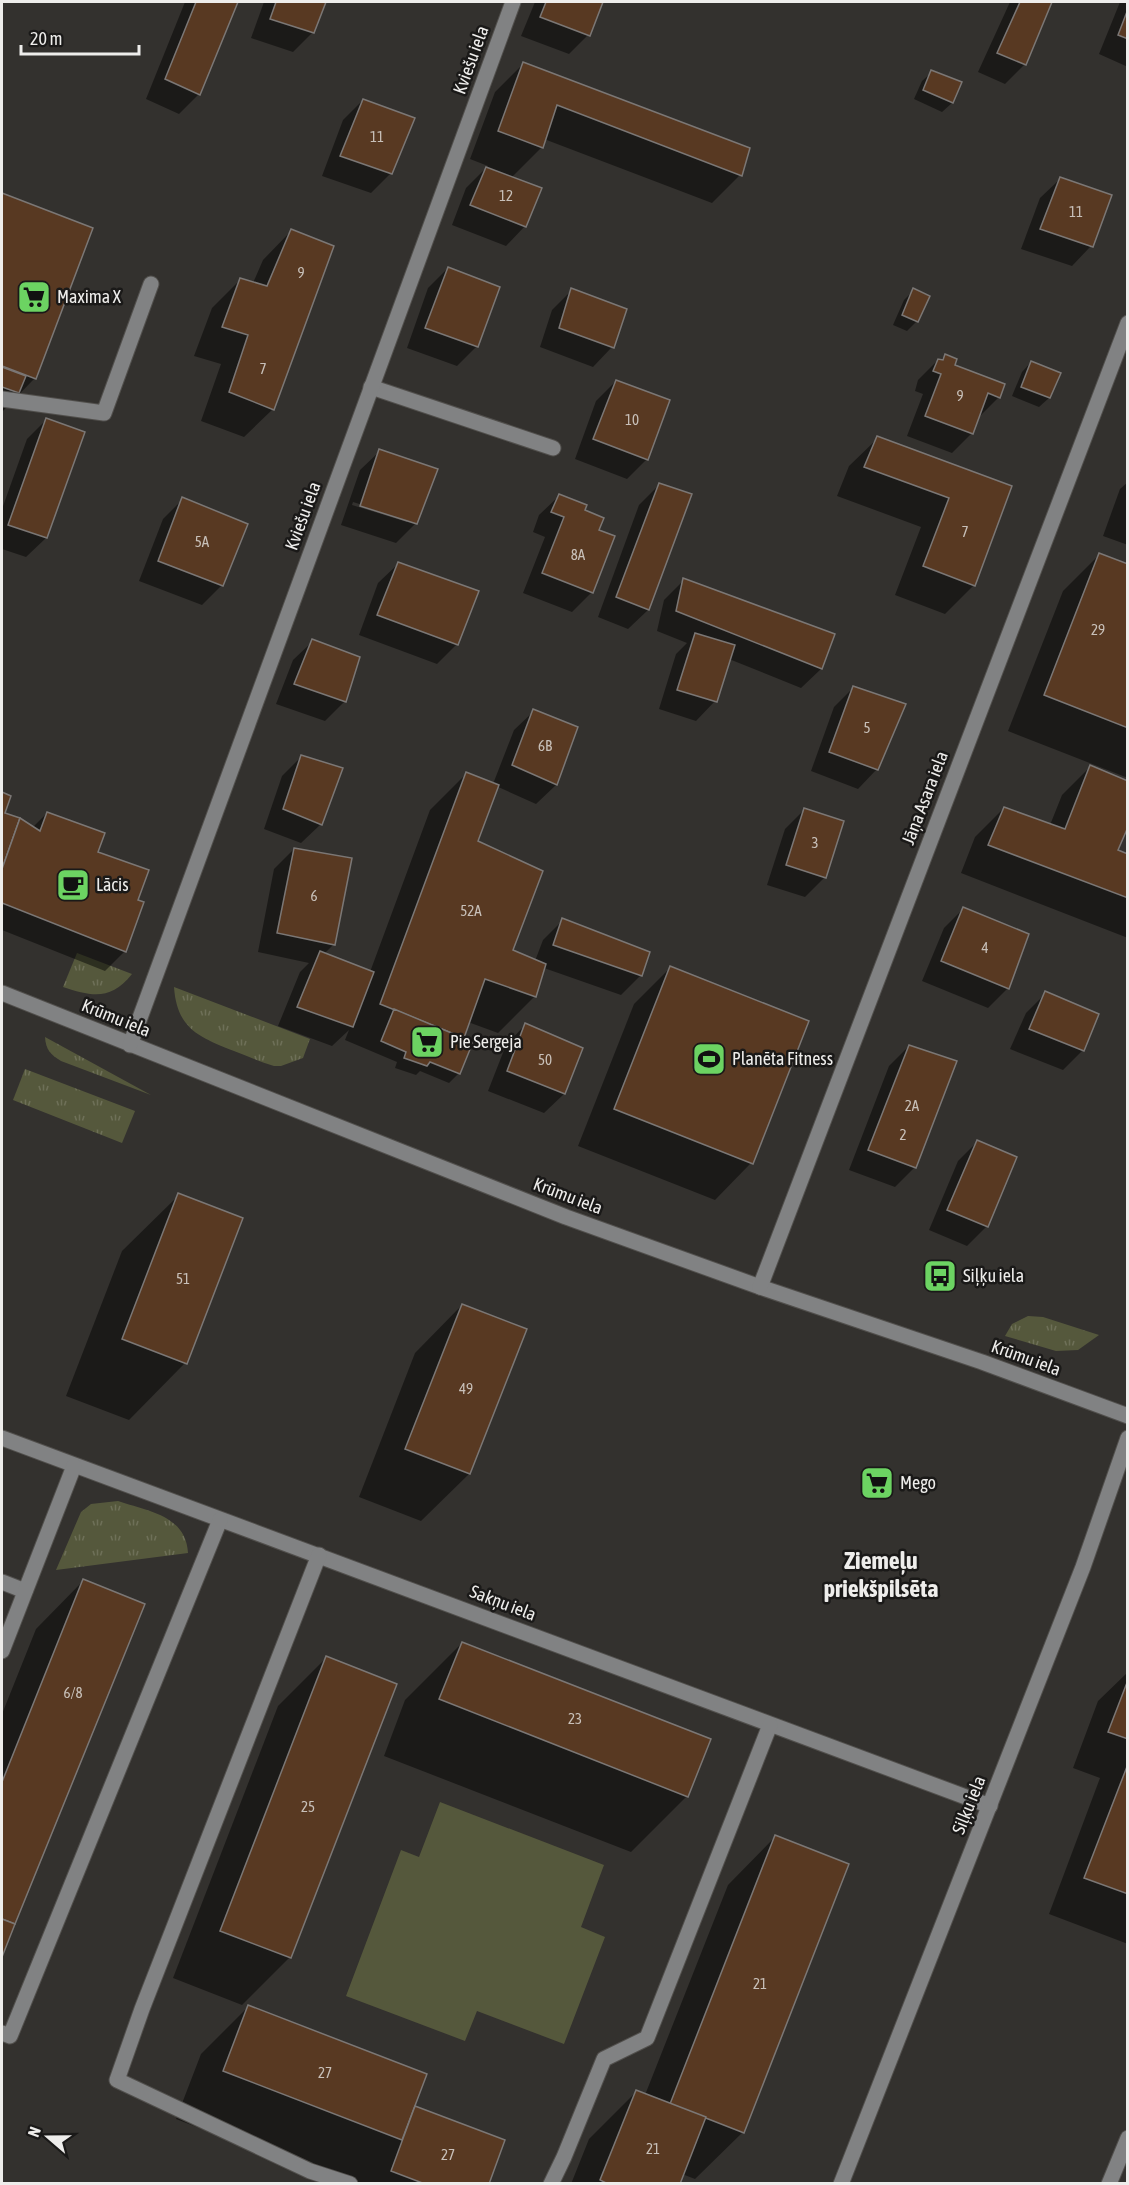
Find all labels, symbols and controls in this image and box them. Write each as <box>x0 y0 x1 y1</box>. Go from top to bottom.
scale bar <box>21 18 140 56</box>
street label: Kviešu iela <box>449 23 493 97</box>
text: 20 m <box>30 28 62 49</box>
house number: 11 <box>370 128 384 145</box>
house number: 12 <box>499 187 513 204</box>
house number: 11 <box>1069 203 1083 220</box>
house number: 9 <box>297 264 305 281</box>
supermarket icon: Maxima X <box>16 279 52 315</box>
place label: Maxima X <box>57 286 122 307</box>
house number: 7 <box>259 360 267 377</box>
house number: 9 <box>956 387 964 404</box>
house number: 10 <box>625 411 639 428</box>
street label: Kviešu iela <box>281 479 325 553</box>
house number: 7 <box>961 523 969 540</box>
house number: 5A <box>195 533 210 550</box>
house number: 8A <box>571 546 586 563</box>
house number: 29 <box>1091 621 1105 638</box>
house number: 5 <box>863 719 871 736</box>
house number: 6B <box>538 737 552 754</box>
street label: Jāņa Asara iela <box>897 748 952 848</box>
house number: 3 <box>811 834 819 851</box>
cafe icon: Lācis <box>55 867 91 903</box>
place label: Lācis <box>96 874 129 895</box>
house number: 6 <box>310 887 318 904</box>
house number: 52A <box>460 902 482 919</box>
house number: 4 <box>981 939 989 956</box>
street label: Krūmu iela <box>79 994 154 1041</box>
supermarket icon: Pie Sergeja <box>409 1024 445 1060</box>
place label: Pie Sergeja <box>450 1031 522 1052</box>
sports icon: Planēta Fitness <box>691 1041 727 1077</box>
place label: Planēta Fitness <box>732 1048 833 1069</box>
house number: 50 <box>538 1051 552 1068</box>
house number: 2A <box>905 1097 920 1114</box>
house number: 2 <box>899 1126 907 1143</box>
street label: Krūmu iela <box>531 1173 606 1218</box>
bus stop icon: Siļķu iela <box>922 1258 958 1294</box>
place label: Siļķu iela <box>963 1265 1024 1286</box>
house number: 51 <box>176 1270 190 1287</box>
street label: Krūmu iela <box>989 1335 1064 1380</box>
house number: 49 <box>459 1380 473 1397</box>
supermarket icon: Mego <box>859 1465 895 1501</box>
place label: Mego <box>900 1472 936 1493</box>
district label: Ziemeļu priekšpilsēta <box>824 1547 938 1602</box>
street label: Sakņu iela <box>467 1580 539 1625</box>
house number: 6/8 <box>63 1684 83 1701</box>
house number: 23 <box>568 1710 582 1727</box>
street label: Siļķu iela <box>947 1773 990 1837</box>
house number: 25 <box>301 1798 315 1815</box>
house number: 21 <box>753 1975 767 1992</box>
house number: 27 <box>318 2064 332 2081</box>
north arrow <box>18 2107 78 2167</box>
text: N <box>24 2124 44 2139</box>
house number: 21 <box>646 2140 660 2157</box>
house number: 27 <box>441 2146 455 2163</box>

